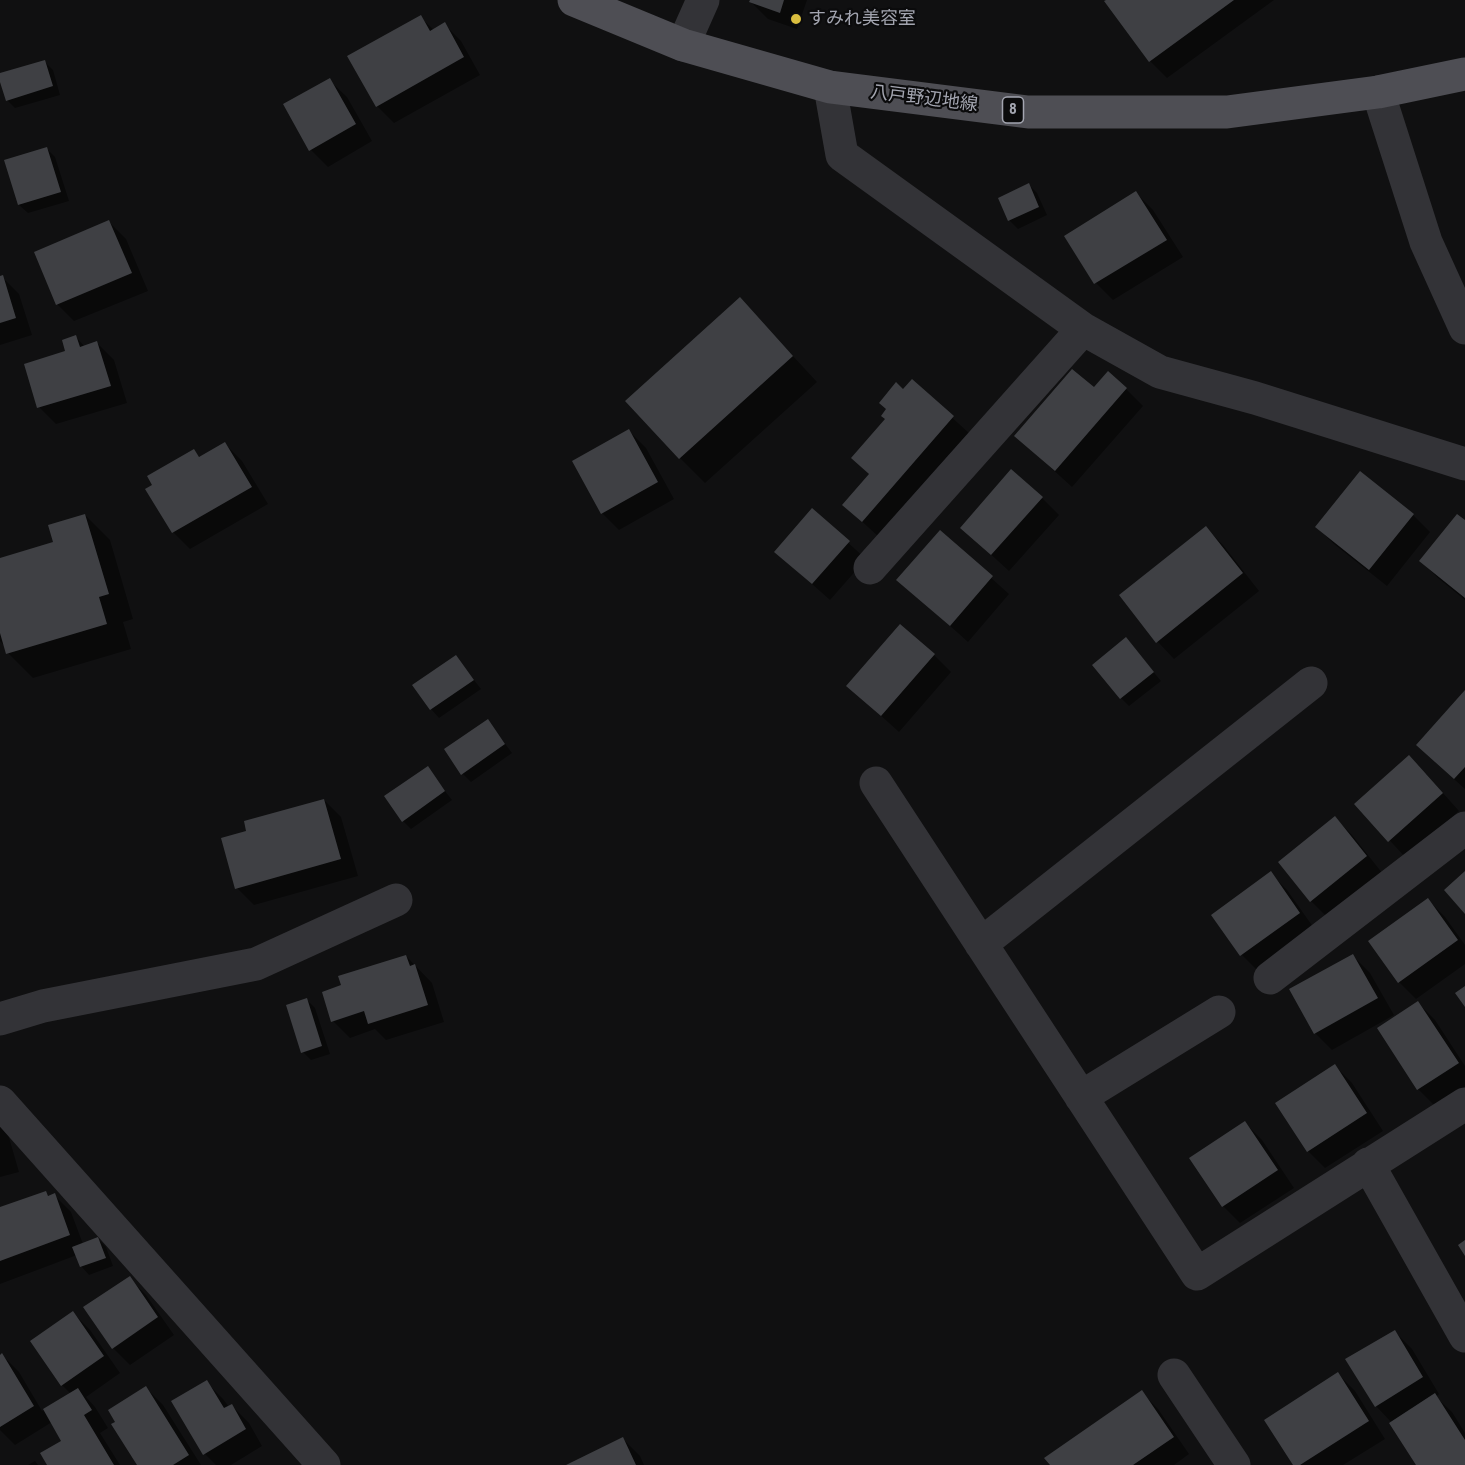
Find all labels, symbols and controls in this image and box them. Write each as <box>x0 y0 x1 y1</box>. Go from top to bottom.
place label: すみれ美容室 <box>808 8 916 30</box>
marker: すみれ美容室 <box>789 12 803 26</box>
street label: 八戸野辺地線 <box>869 82 979 116</box>
road number: 8 <box>1002 97 1024 123</box>

